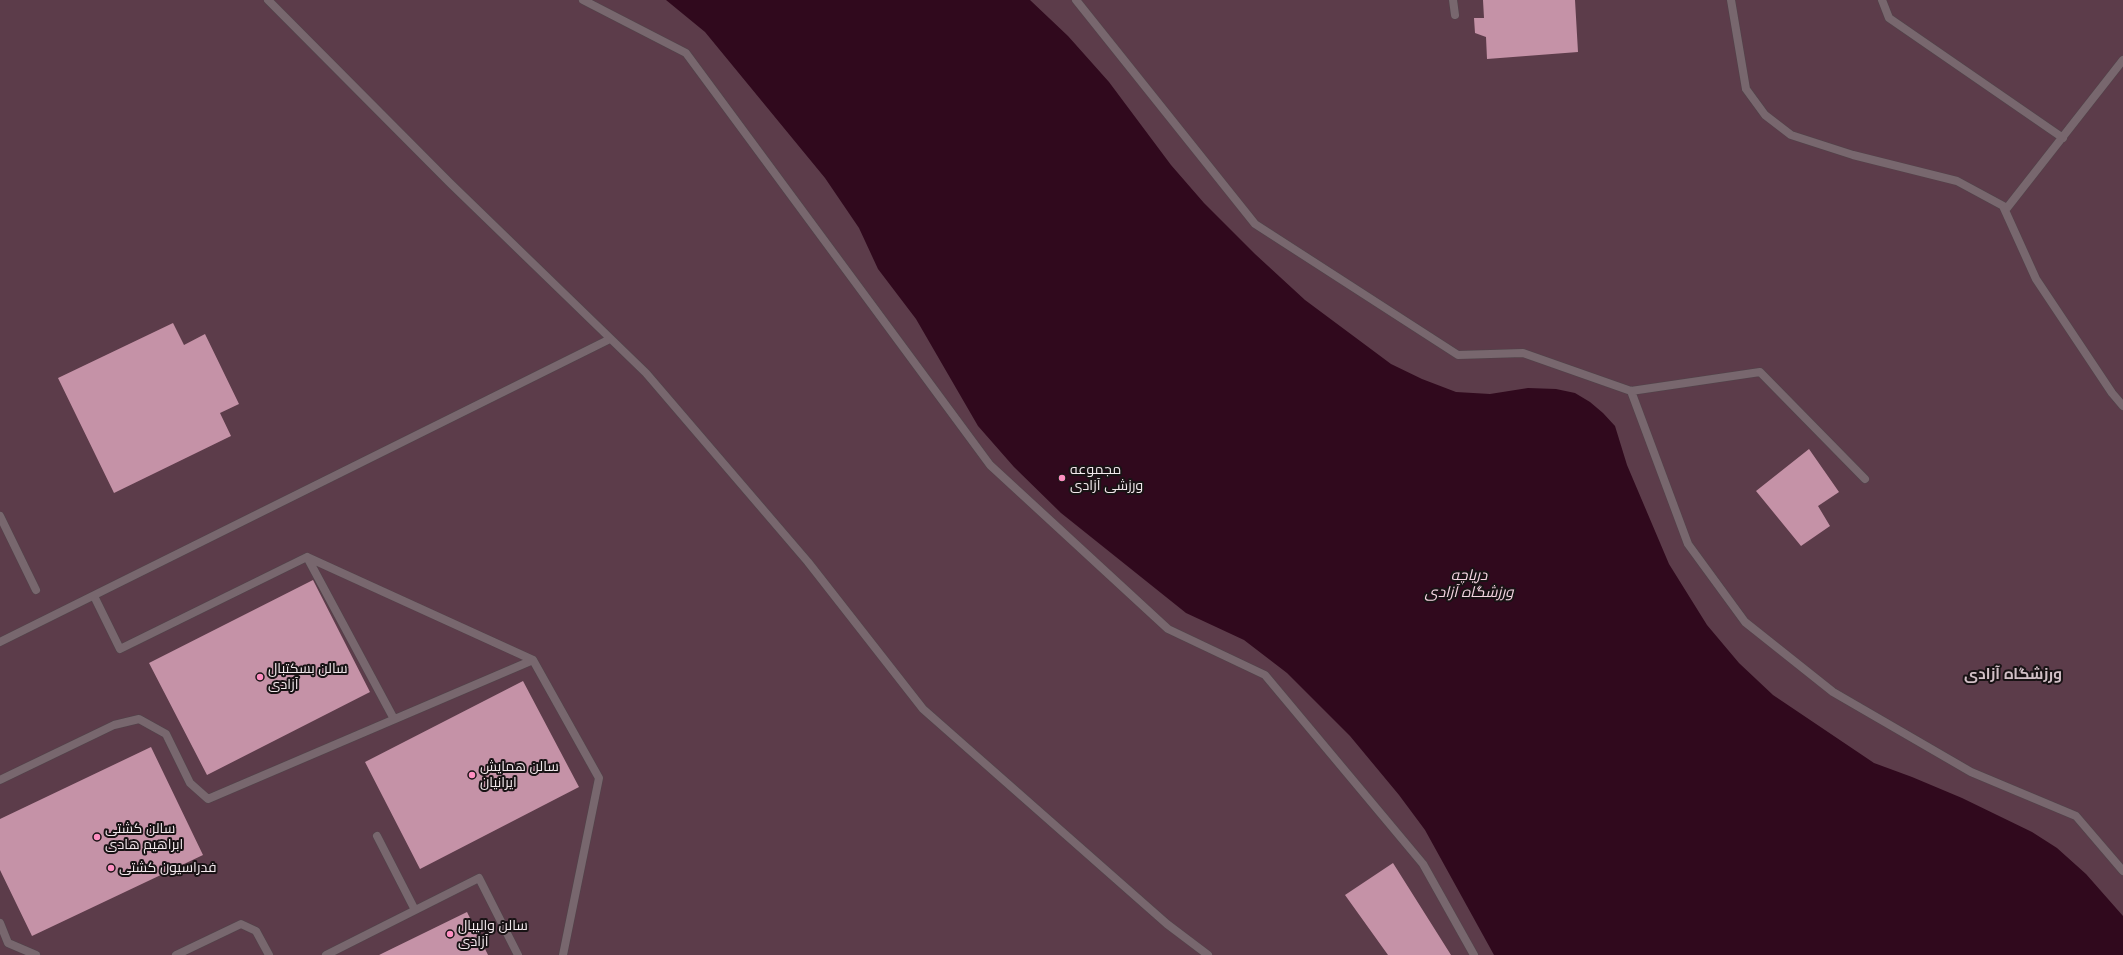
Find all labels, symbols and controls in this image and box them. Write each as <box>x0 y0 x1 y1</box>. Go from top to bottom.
place label: مجموعه ورزشی آزادی <box>1070 462 1143 494</box>
marker: مجموعه ورزشی آزادی <box>1057 473 1067 483</box>
water label: دریاچه ورزشگاه آزادی <box>1425 567 1513 602</box>
place label: سالن بسکتبال آزادی <box>268 661 348 694</box>
district label: ورزشگاه آزادی <box>1964 666 2062 684</box>
marker: سالن بسکتبال آزادی <box>255 672 265 682</box>
place label: سالن همایش ایرانیان <box>480 759 559 792</box>
marker: سالن همایش ایرانیان <box>467 770 477 780</box>
place label: سالن کشتی ابراهیم هادی <box>105 821 183 854</box>
marker: سالن کشتی ابراهیم هادی <box>92 832 102 842</box>
place label: فدراسیون کشتی <box>119 860 216 876</box>
marker: فدراسیون کشتی <box>106 863 116 873</box>
place label: سالن والیبال آزادی <box>458 918 528 950</box>
marker: سالن والیبال آزادی <box>445 929 455 939</box>

